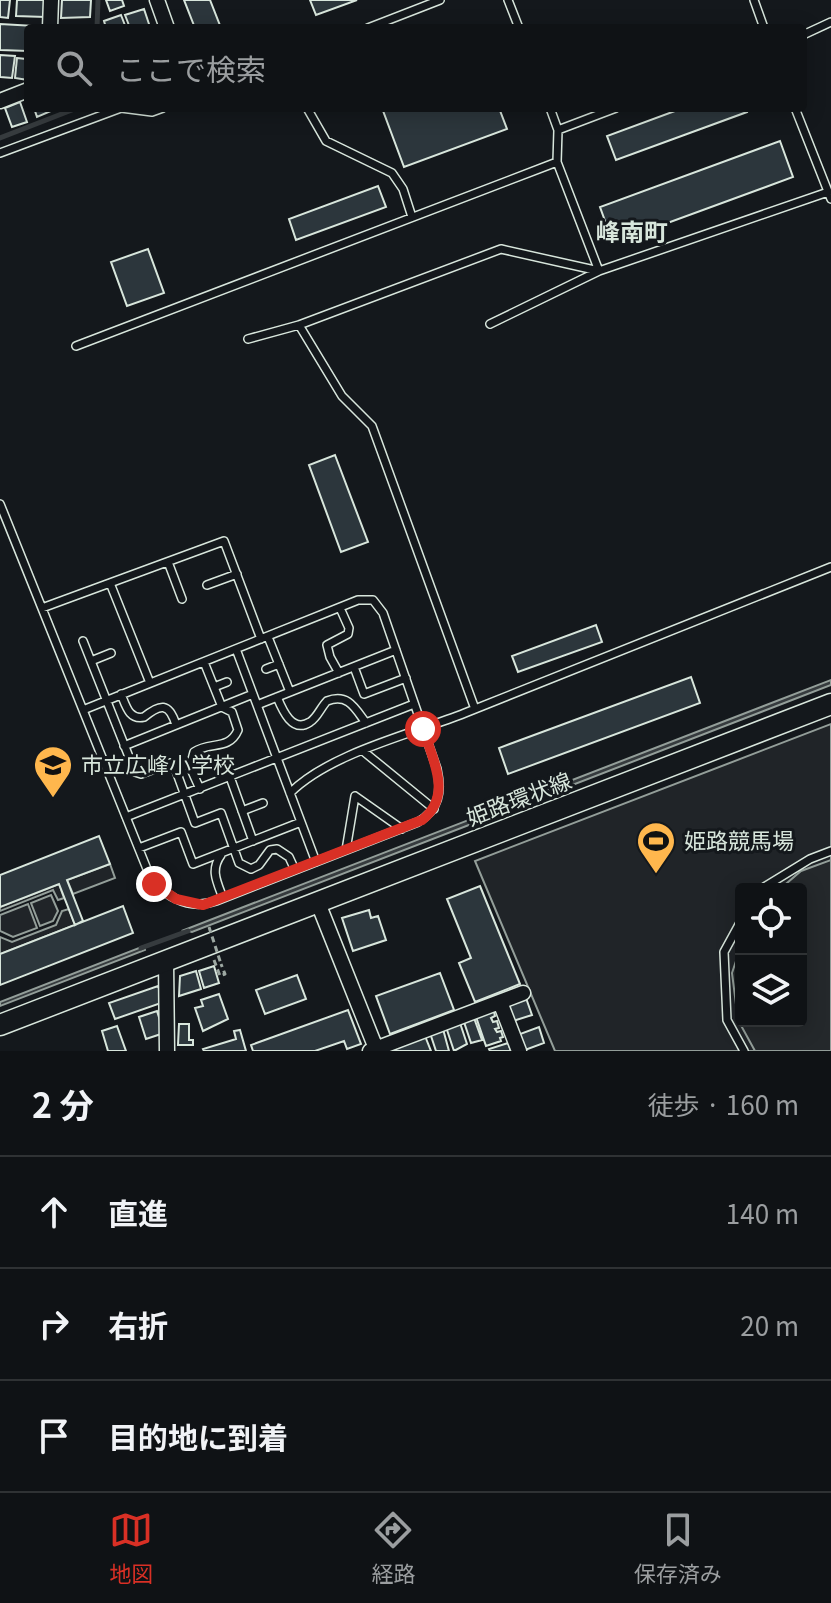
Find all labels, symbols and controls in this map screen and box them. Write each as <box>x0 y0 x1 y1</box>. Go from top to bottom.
search box <box>24 24 807 112</box>
icon: search <box>52 46 96 90</box>
text: ここで検索 <box>116 46 266 90</box>
district label: 峰南町 <box>596 213 668 248</box>
route start <box>405 711 441 747</box>
school or university icon: 市立広峰小学校 <box>32 744 74 799</box>
place label: 市立広峰小学校 <box>81 747 235 779</box>
street label: 姫路環状線 <box>461 762 575 832</box>
sports icon: 姫路競馬場 <box>635 820 677 875</box>
place label: 姫路競馬場 <box>684 823 794 855</box>
route end <box>136 866 172 902</box>
map controls <box>735 883 807 1027</box>
button: locate <box>735 883 807 955</box>
button: layers <box>735 955 807 1027</box>
text: 2 分 <box>32 1079 94 1128</box>
text: 徒歩 · 160 m <box>648 1085 799 1122</box>
icon: ahead <box>32 1190 76 1234</box>
text: 直進 <box>108 1190 168 1234</box>
text: 140 m <box>726 1194 799 1231</box>
icon: right <box>32 1302 76 1346</box>
text: 右折 <box>108 1302 168 1346</box>
text: 20 m <box>740 1306 799 1343</box>
icon: arrive <box>32 1414 76 1458</box>
text: 目的地に到着 <box>108 1414 288 1458</box>
tab: 地図 <box>109 1508 153 1588</box>
tab: 経路 <box>371 1508 416 1588</box>
tab: 保存済み <box>634 1508 722 1588</box>

